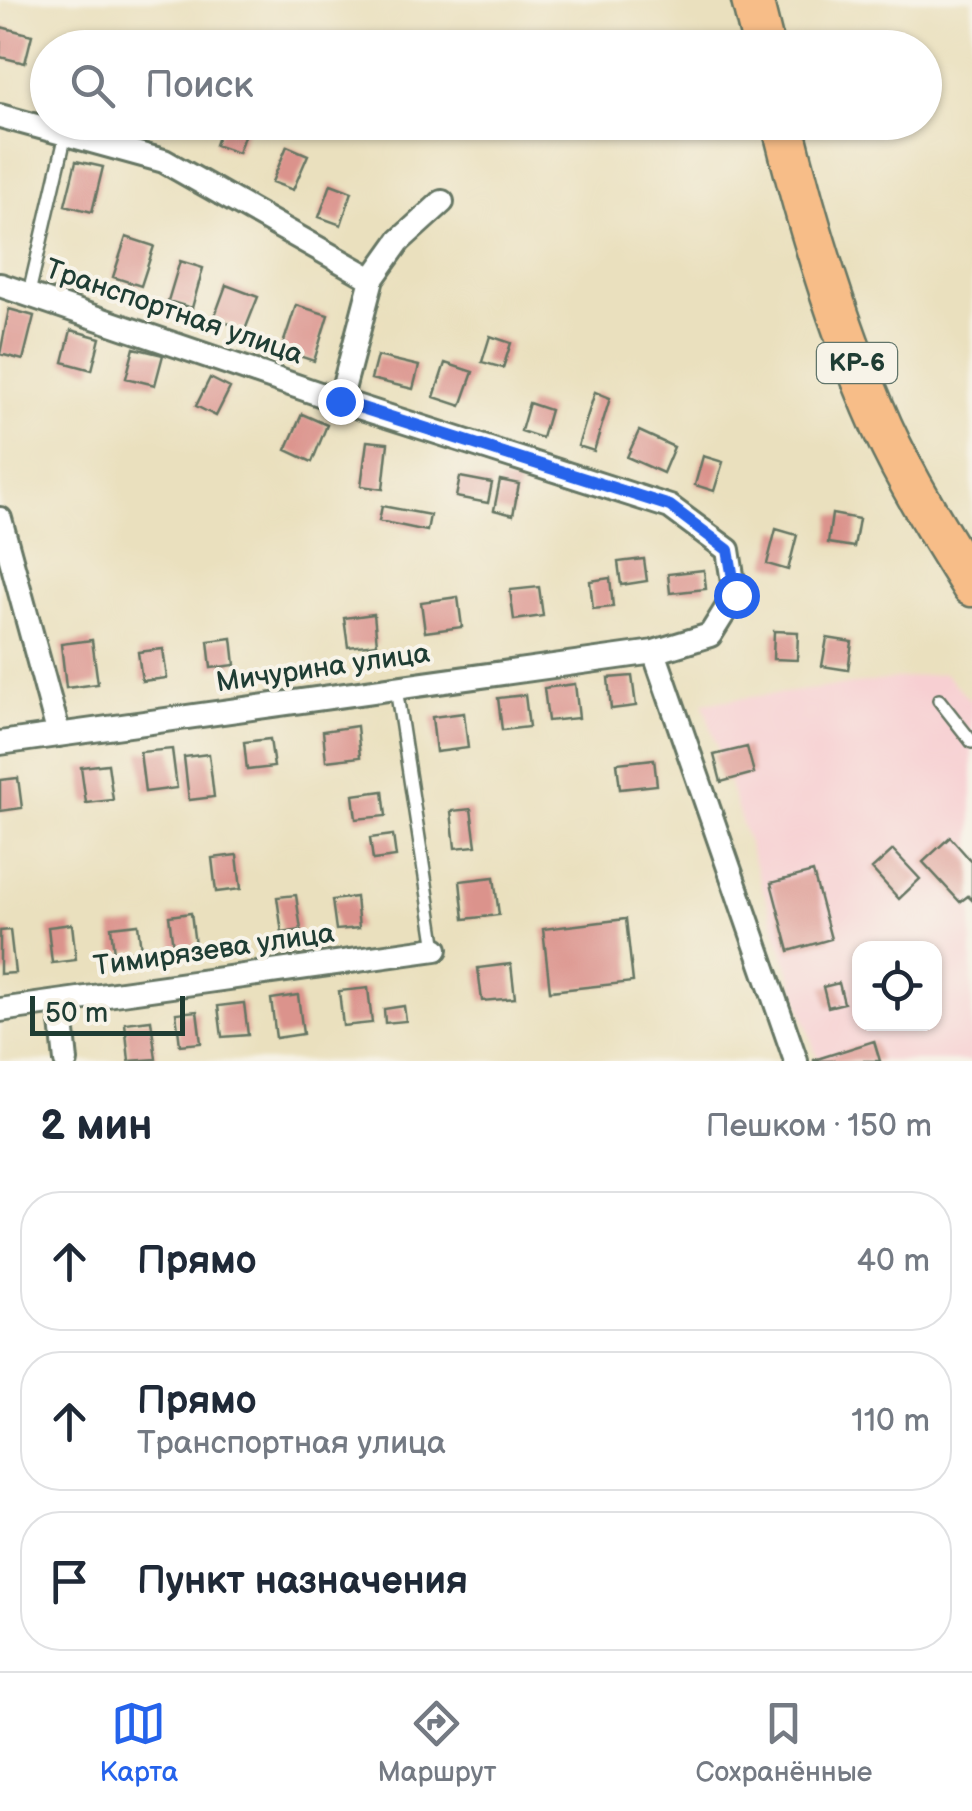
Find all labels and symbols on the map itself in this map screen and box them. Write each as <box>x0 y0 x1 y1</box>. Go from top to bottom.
street label: Транспортная улица <box>41 252 308 372</box>
road number: KP-6 <box>817 343 897 383</box>
route end <box>318 379 364 425</box>
route start <box>714 573 760 619</box>
street label: Мичурина улица <box>214 637 432 699</box>
street label: Тимирязева улица <box>92 917 337 983</box>
scale bar <box>30 991 185 1036</box>

